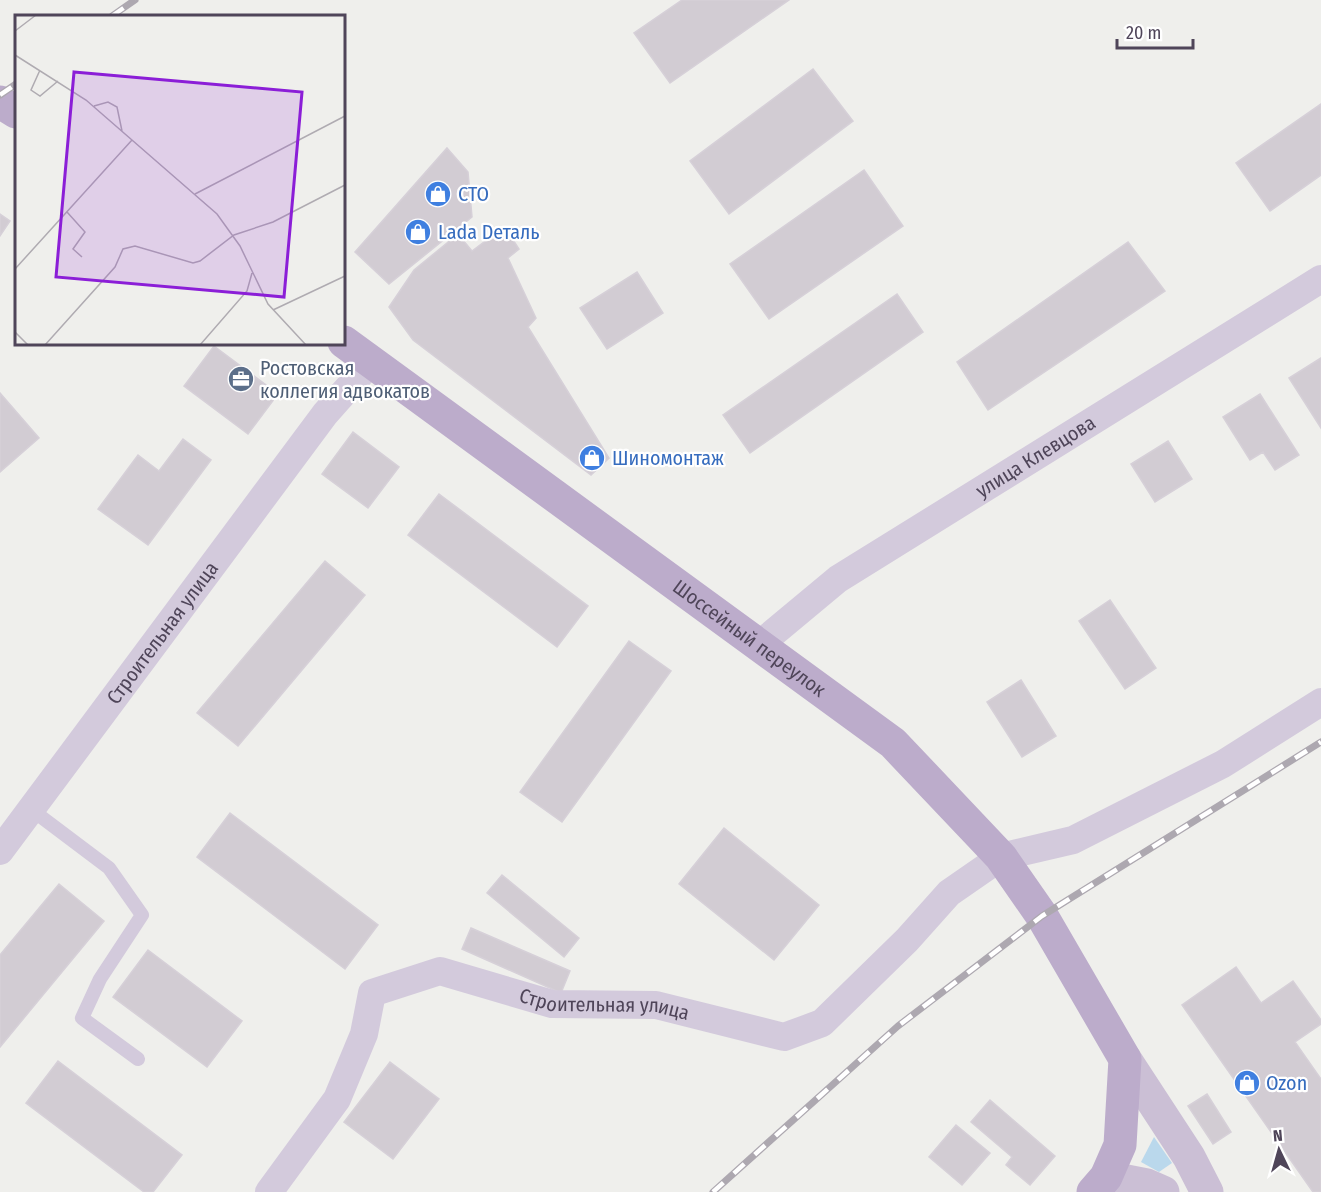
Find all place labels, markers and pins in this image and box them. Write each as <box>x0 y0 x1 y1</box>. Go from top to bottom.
shop icon: СТО <box>423 179 453 209</box>
place label: СТО <box>458 182 489 206</box>
shop icon: Lada Dеталь <box>403 217 433 247</box>
place label: Lada Dеталь <box>438 220 540 244</box>
place label: Ростовская коллегия адвокатов <box>260 356 430 403</box>
office icon: Ростовская коллегия адвокатов <box>226 364 256 394</box>
shop icon: Шиномонтаж <box>577 443 607 473</box>
place label: Шиномонтаж <box>612 446 724 470</box>
shop icon: Ozon <box>1232 1068 1262 1098</box>
place label: Ozon <box>1266 1071 1307 1095</box>

